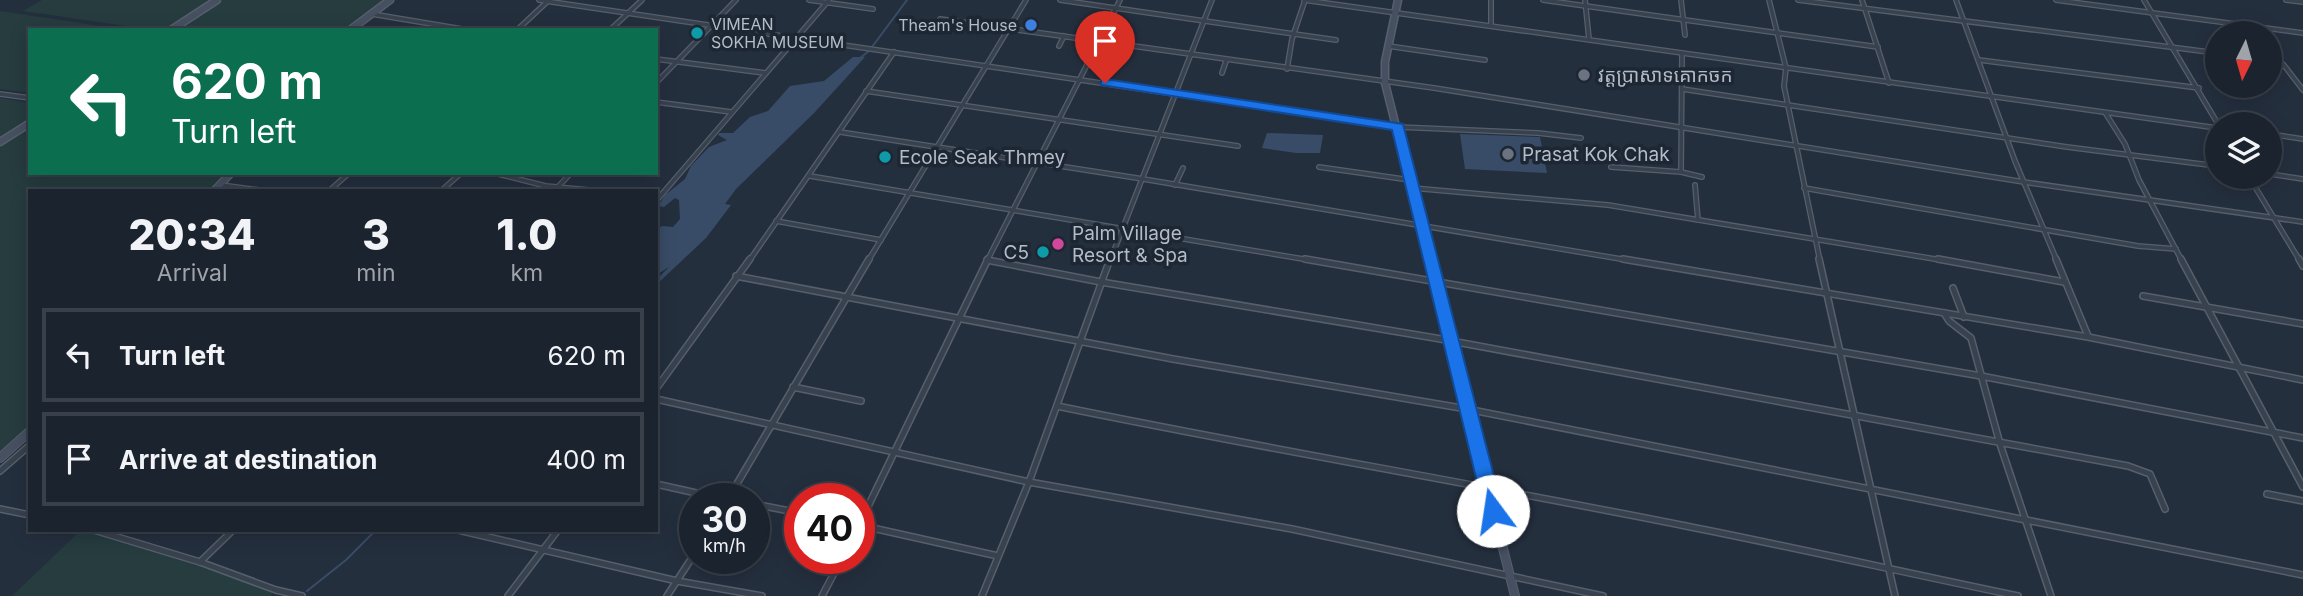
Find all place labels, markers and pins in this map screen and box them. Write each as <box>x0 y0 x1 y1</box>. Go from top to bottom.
pin <box>1075 11 1135 83</box>
place label: VIMEAN SOKHA MUSEUM <box>711 14 844 52</box>
place label: Theam's House <box>898 15 1017 35</box>
marker: Theam's House <box>1023 17 1039 33</box>
marker: VIMEAN SOKHA MUSEUM <box>689 25 705 41</box>
place label: វត្តប្រាសាទគោកចក <box>1598 64 1733 87</box>
marker: វត្តប្រាសាទគោកចក <box>1576 67 1592 83</box>
place label: Prasat Kok Chak <box>1522 143 1670 166</box>
place label: Ecole Seak Thmey <box>899 146 1065 169</box>
marker: Prasat Kok Chak <box>1500 146 1516 162</box>
marker: Ecole Seak Thmey <box>877 149 893 165</box>
place label: Palm Village Resort & Spa <box>1072 222 1188 267</box>
marker: Palm Village Resort & Spa <box>1050 236 1066 252</box>
place label: C5 <box>1004 241 1029 264</box>
marker: C5 <box>1035 244 1051 260</box>

